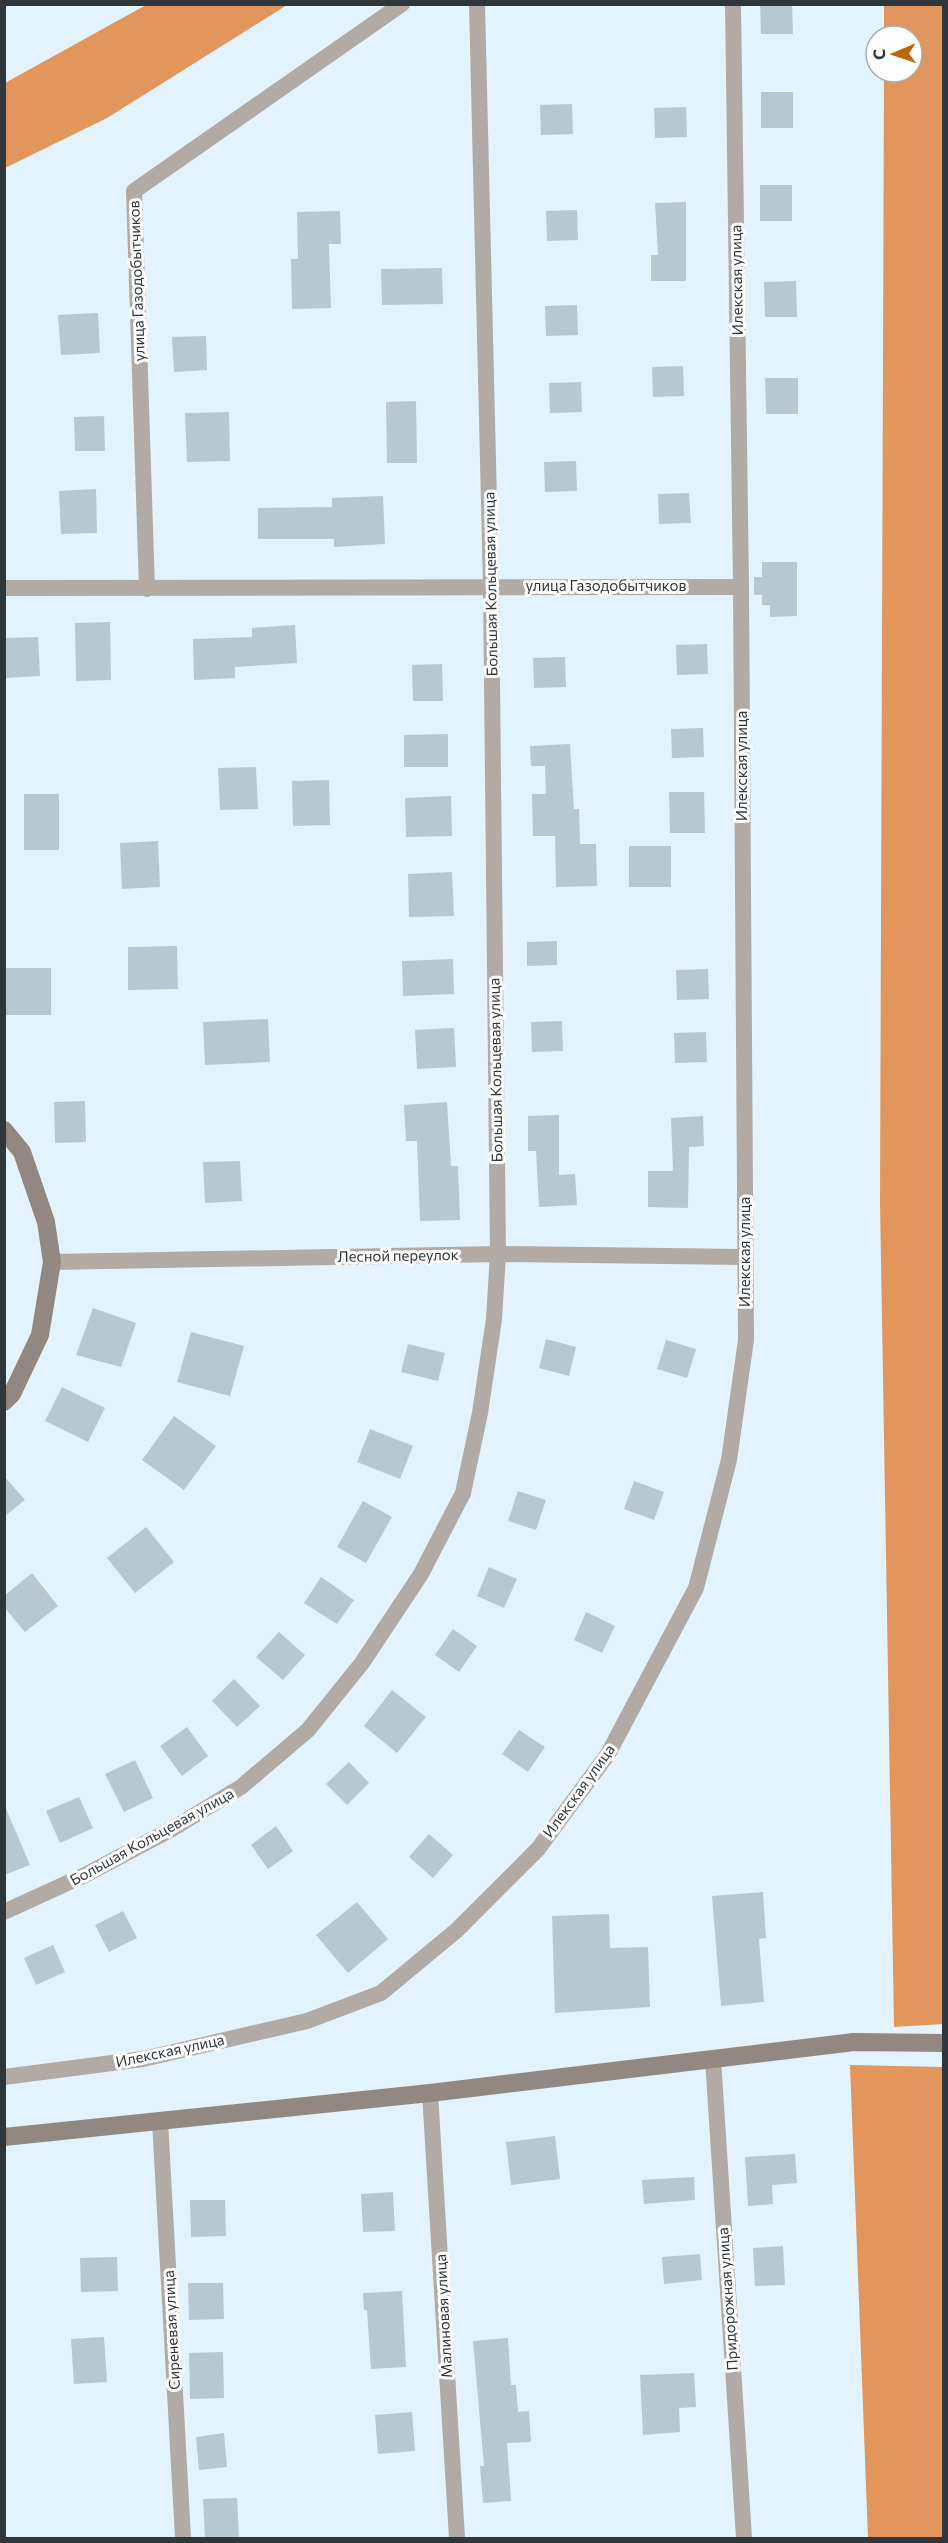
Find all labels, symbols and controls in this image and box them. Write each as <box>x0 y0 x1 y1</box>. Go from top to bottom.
north arrow <box>864 24 924 84</box>
text: С <box>869 49 888 60</box>
street label: улица Газодобытчиков <box>124 200 148 362</box>
street label: Илекская улица <box>726 225 746 335</box>
street label: Большая Кольцевая улица <box>479 492 501 676</box>
street label: улица Газодобытчиков <box>526 576 686 594</box>
street label: Илекская улица <box>732 711 750 821</box>
street label: Большая Кольцевая улица <box>484 978 506 1162</box>
street label: Илекская улица <box>735 1197 753 1307</box>
street label: Лесной переулок <box>337 1245 459 1265</box>
street label: Илекская улица <box>538 1740 618 1840</box>
street label: Большая Кольцевая улица <box>66 1784 237 1889</box>
street label: Илекская улица <box>114 2030 226 2070</box>
street label: Придорожная улица <box>713 2227 741 2371</box>
street label: Малиновая улица <box>431 2254 455 2379</box>
street label: Сиреневая улица <box>159 2270 183 2390</box>

